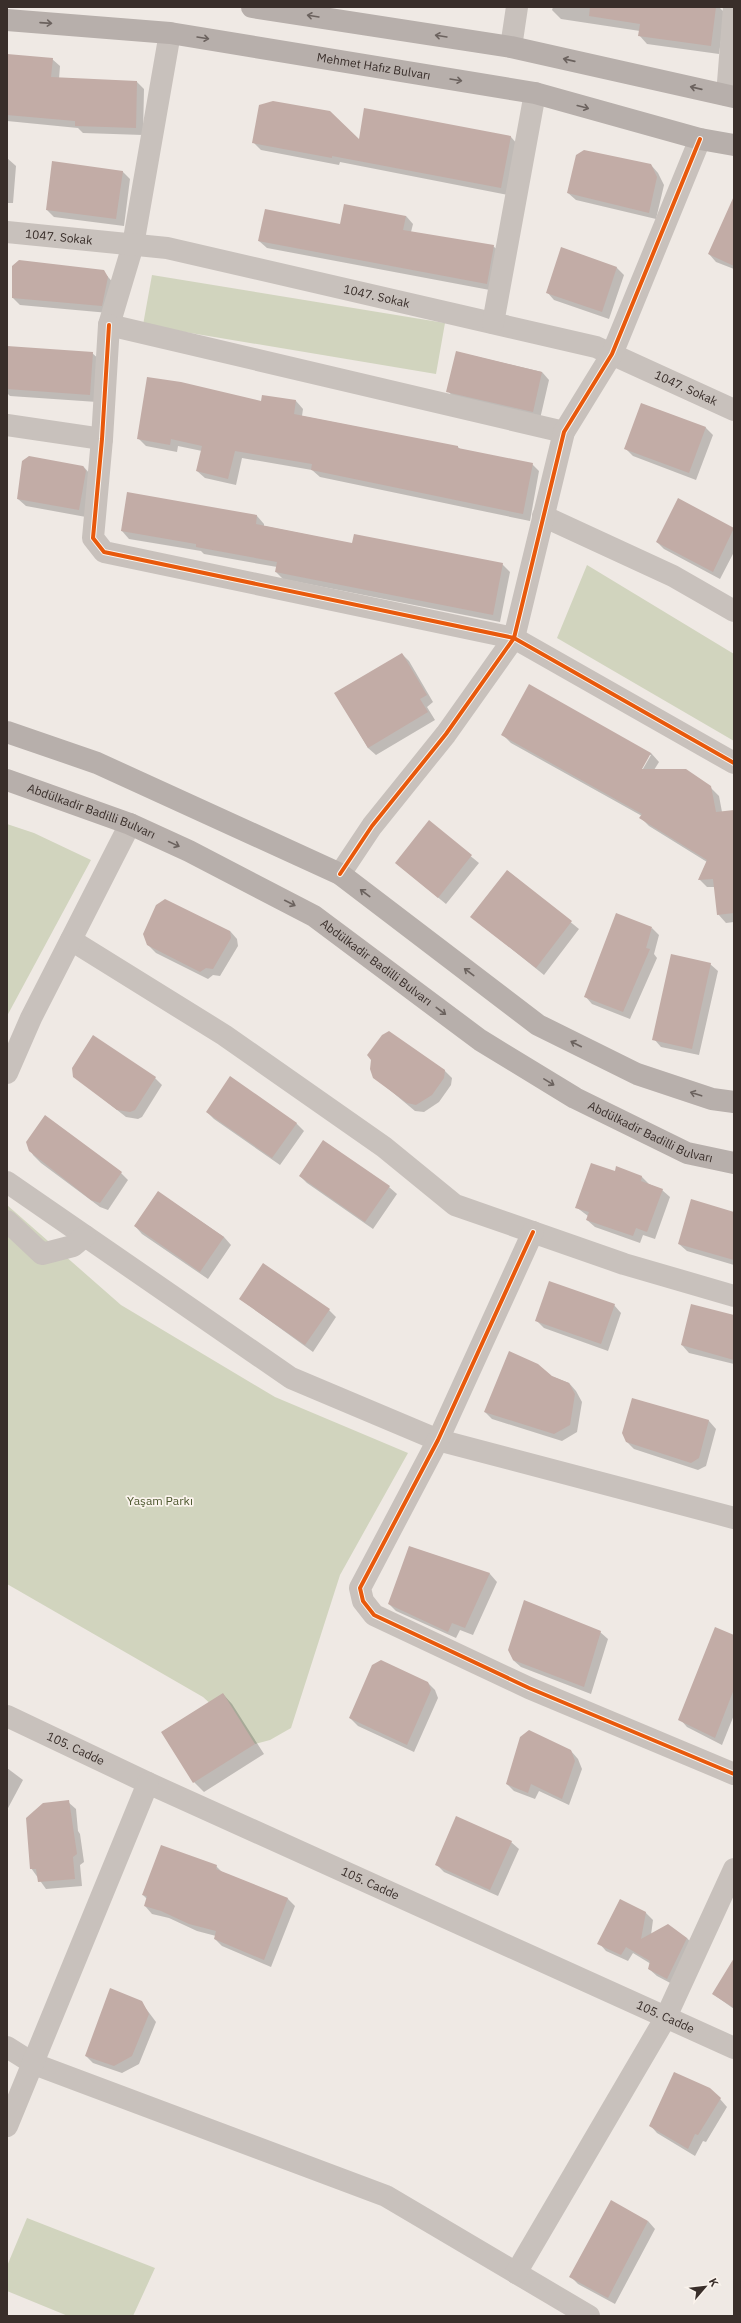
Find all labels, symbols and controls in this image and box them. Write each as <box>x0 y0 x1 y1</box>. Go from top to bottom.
one-way arrow <box>307 12 320 20</box>
one-way arrow <box>39 19 52 26</box>
one-way arrow <box>435 32 448 40</box>
one-way arrow <box>196 34 209 42</box>
street label: Mehmet Hafız Bulvarı <box>316 49 432 83</box>
one-way arrow <box>563 55 576 63</box>
one-way arrow <box>449 76 462 84</box>
one-way arrow <box>690 84 703 92</box>
one-way arrow <box>576 103 589 111</box>
street label: 1047. Sokak <box>24 226 94 248</box>
street label: 1047. Sokak <box>342 281 412 311</box>
street label: 1047. Sokak <box>652 367 721 409</box>
street label: Abdülkadir Badilli Bulvarı <box>25 780 158 842</box>
one-way arrow <box>167 841 179 848</box>
one-way arrow <box>360 889 371 897</box>
one-way arrow <box>284 900 296 907</box>
street label: Abdülkadir Badilli Bulvarı <box>318 915 435 1009</box>
one-way arrow <box>463 968 474 976</box>
one-way arrow <box>435 1007 446 1015</box>
one-way arrow <box>571 1040 583 1047</box>
one-way arrow <box>543 1079 555 1087</box>
one-way arrow <box>690 1090 703 1097</box>
street label: Abdülkadir Badilli Bulvarı <box>586 1098 714 1165</box>
park label: Yaşam Parkı <box>127 1493 193 1508</box>
street label: 105. Cadde <box>45 1728 108 1768</box>
street label: 105. Cadde <box>339 1863 402 1903</box>
street label: 105. Cadde <box>634 1997 697 2036</box>
north arrow <box>685 2267 725 2307</box>
text: K <box>706 2276 722 2289</box>

